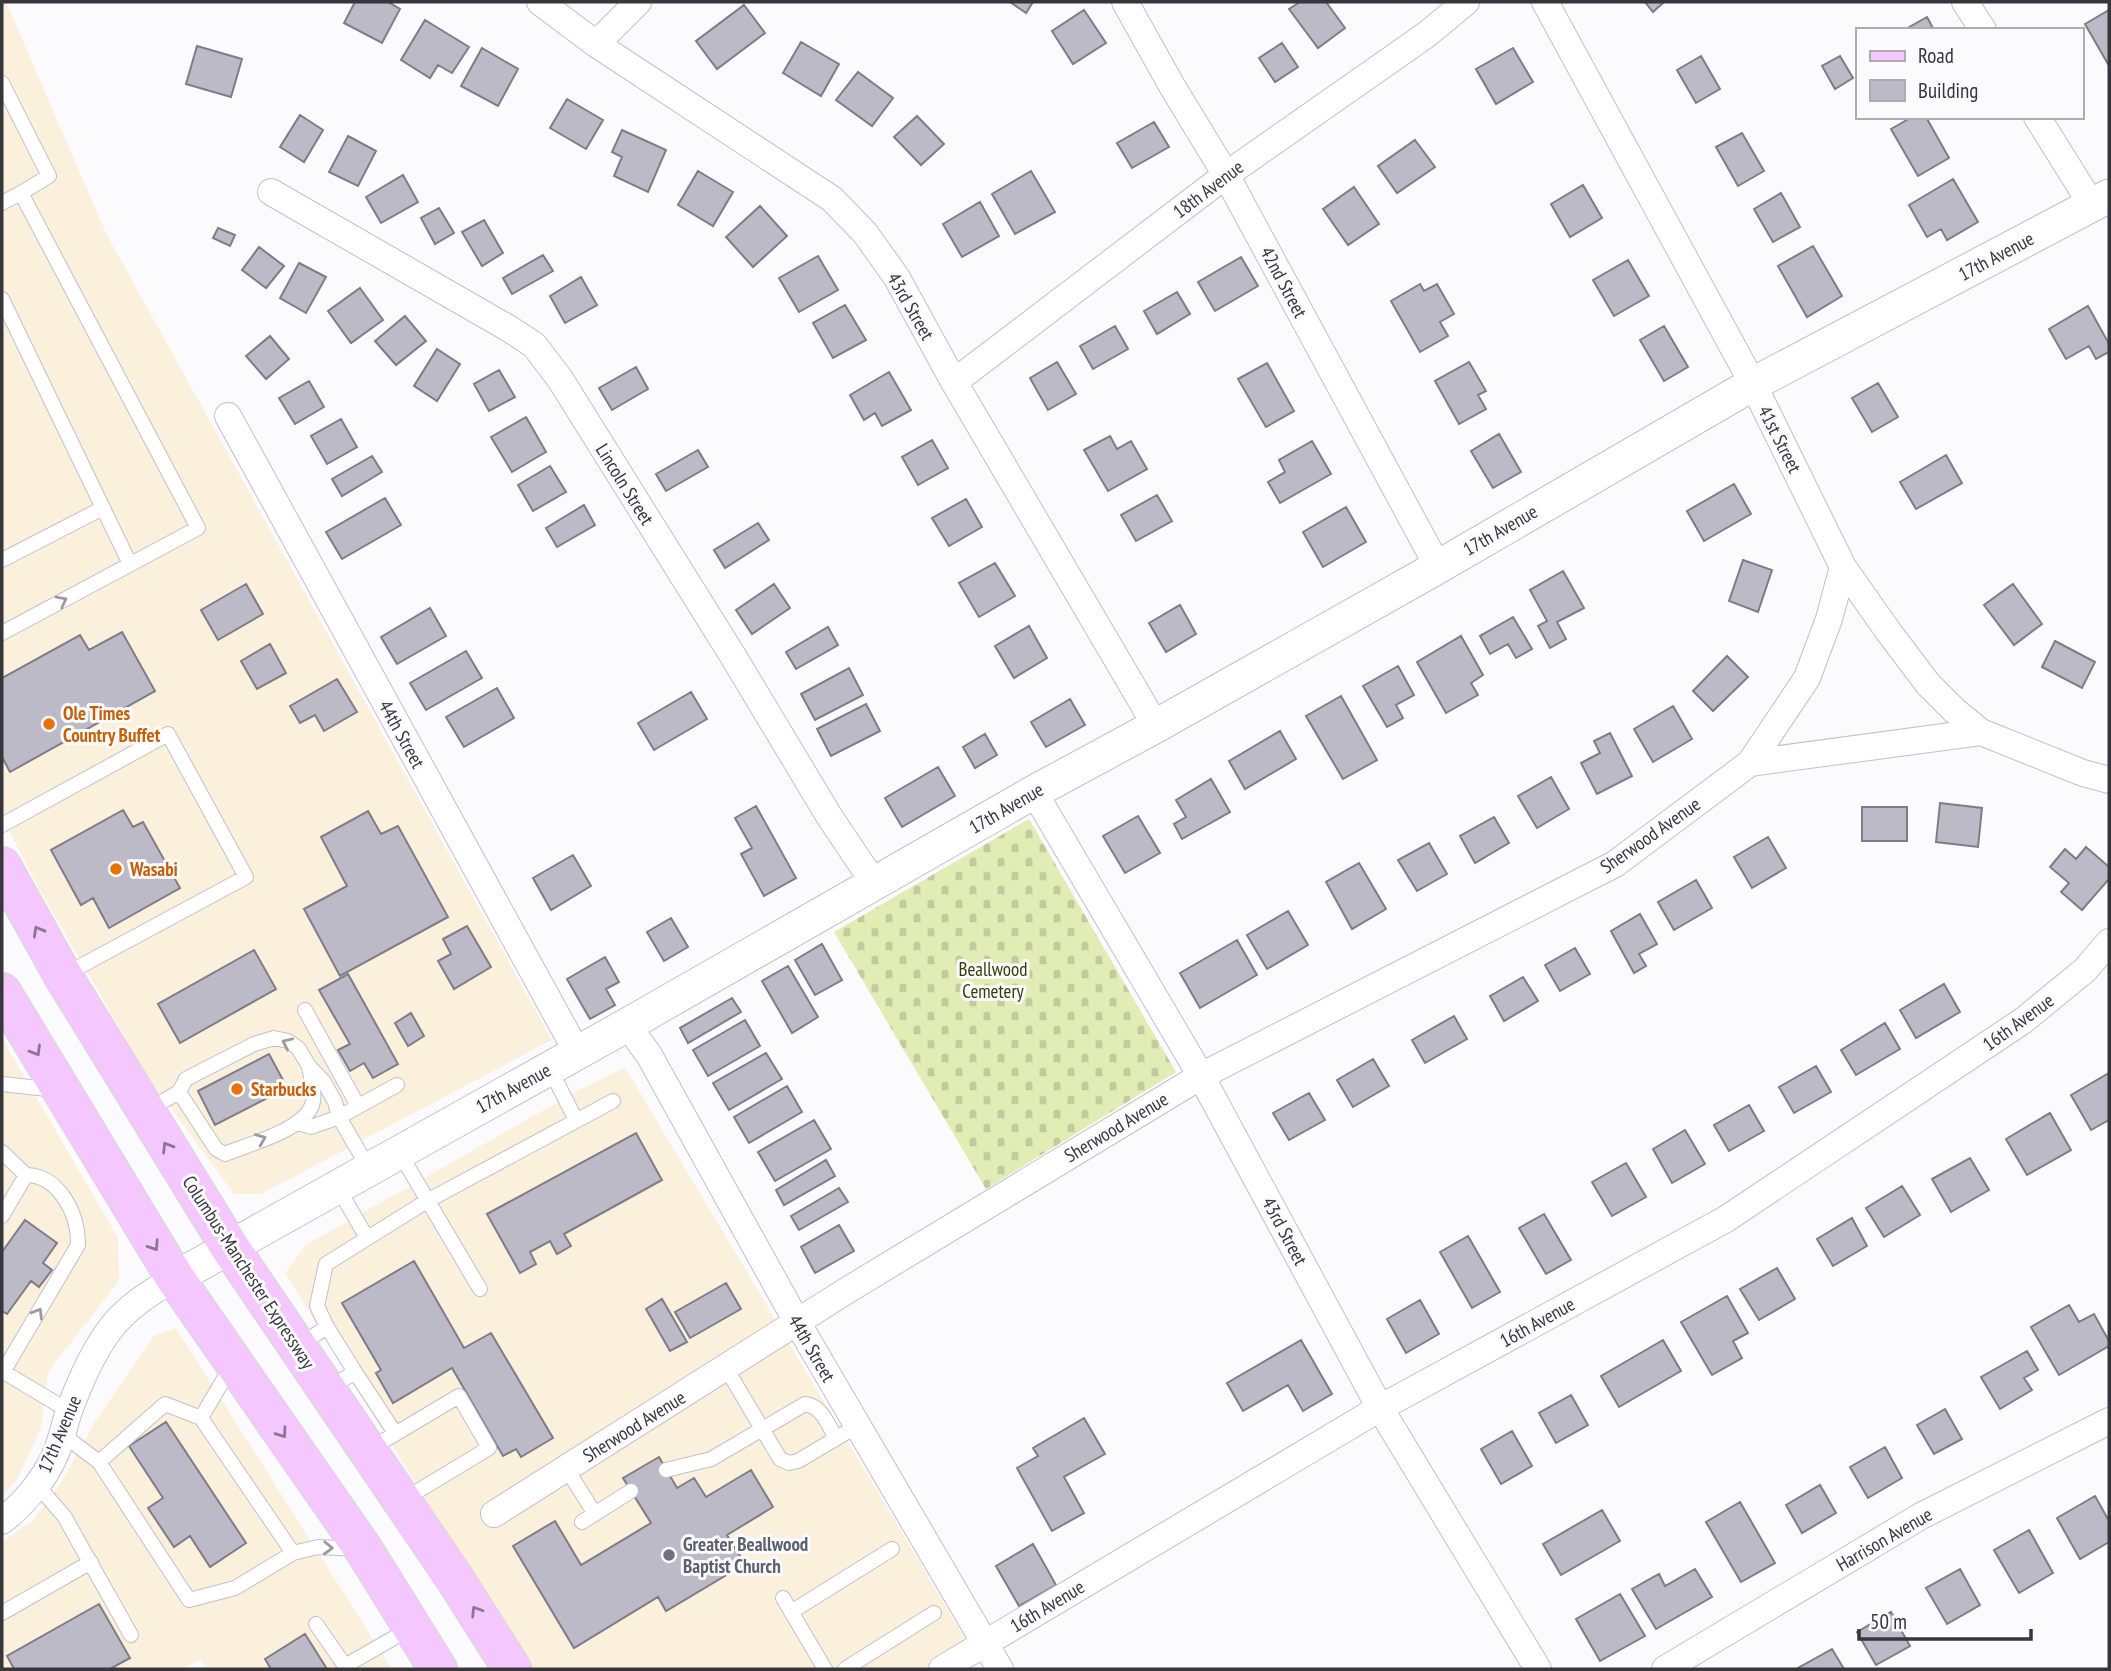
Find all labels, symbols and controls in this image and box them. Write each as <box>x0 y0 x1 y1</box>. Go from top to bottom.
legend <box>1856 28 2083 119</box>
text: Road <box>1918 42 1954 69</box>
text: Building <box>1918 77 1978 104</box>
street label: 18th Avenue <box>1168 155 1248 223</box>
street label: 17th Avenue <box>1954 226 2038 286</box>
street label: 42nd Street <box>1255 242 1313 322</box>
street label: 43rd Street <box>882 268 940 345</box>
street label: 41st Street <box>1753 401 1807 477</box>
street label: Lincoln Street <box>591 439 660 530</box>
street label: 17th Avenue <box>1458 499 1542 561</box>
one-way arrow <box>55 596 67 609</box>
street label: 44th Street <box>374 696 431 773</box>
place label: Ole Times Country Buffet <box>63 701 161 747</box>
marker: Ole Times Country Buffet <box>41 716 57 732</box>
street label: 17th Avenue <box>964 777 1048 839</box>
street label: Sherwood Avenue <box>1595 792 1705 878</box>
place label: Wasabi <box>129 857 178 881</box>
marker: Wasabi <box>108 861 124 877</box>
one-way arrow <box>33 925 46 938</box>
park label: Beallwood Cemetery <box>959 957 1027 1003</box>
street label: 16th Avenue <box>1978 988 2058 1056</box>
one-way arrow <box>282 1037 294 1051</box>
one-way arrow <box>28 1043 41 1056</box>
street label: 17th Avenue <box>471 1058 555 1118</box>
place label: Starbucks <box>251 1077 317 1101</box>
marker: Starbucks <box>229 1081 245 1097</box>
street label: Sherwood Avenue <box>1060 1087 1172 1167</box>
one-way arrow <box>254 1133 267 1147</box>
one-way arrow <box>163 1141 176 1154</box>
street label: Columbus-Manchester Expressway <box>178 1171 321 1374</box>
street label: 43rd Street <box>1257 1193 1313 1270</box>
one-way arrow <box>146 1238 159 1251</box>
street label: 16th Avenue <box>1495 1291 1579 1352</box>
one-way arrow <box>29 1308 42 1321</box>
street label: 44th Street <box>783 1310 841 1387</box>
street label: Sherwood Avenue <box>578 1385 690 1467</box>
street label: 17th Avenue <box>32 1391 86 1476</box>
one-way arrow <box>274 1425 286 1438</box>
street label: Harrison Avenue <box>1832 1502 1936 1576</box>
place label: Greater Beallwood Baptist Church <box>683 1532 808 1578</box>
one-way arrow <box>323 1540 334 1555</box>
marker: Greater Beallwood Baptist Church <box>661 1547 677 1563</box>
street label: 16th Avenue <box>1006 1574 1089 1637</box>
scale bar <box>1859 1598 2030 1642</box>
one-way arrow <box>471 1606 484 1619</box>
text: 50 m <box>1870 1608 1907 1635</box>

